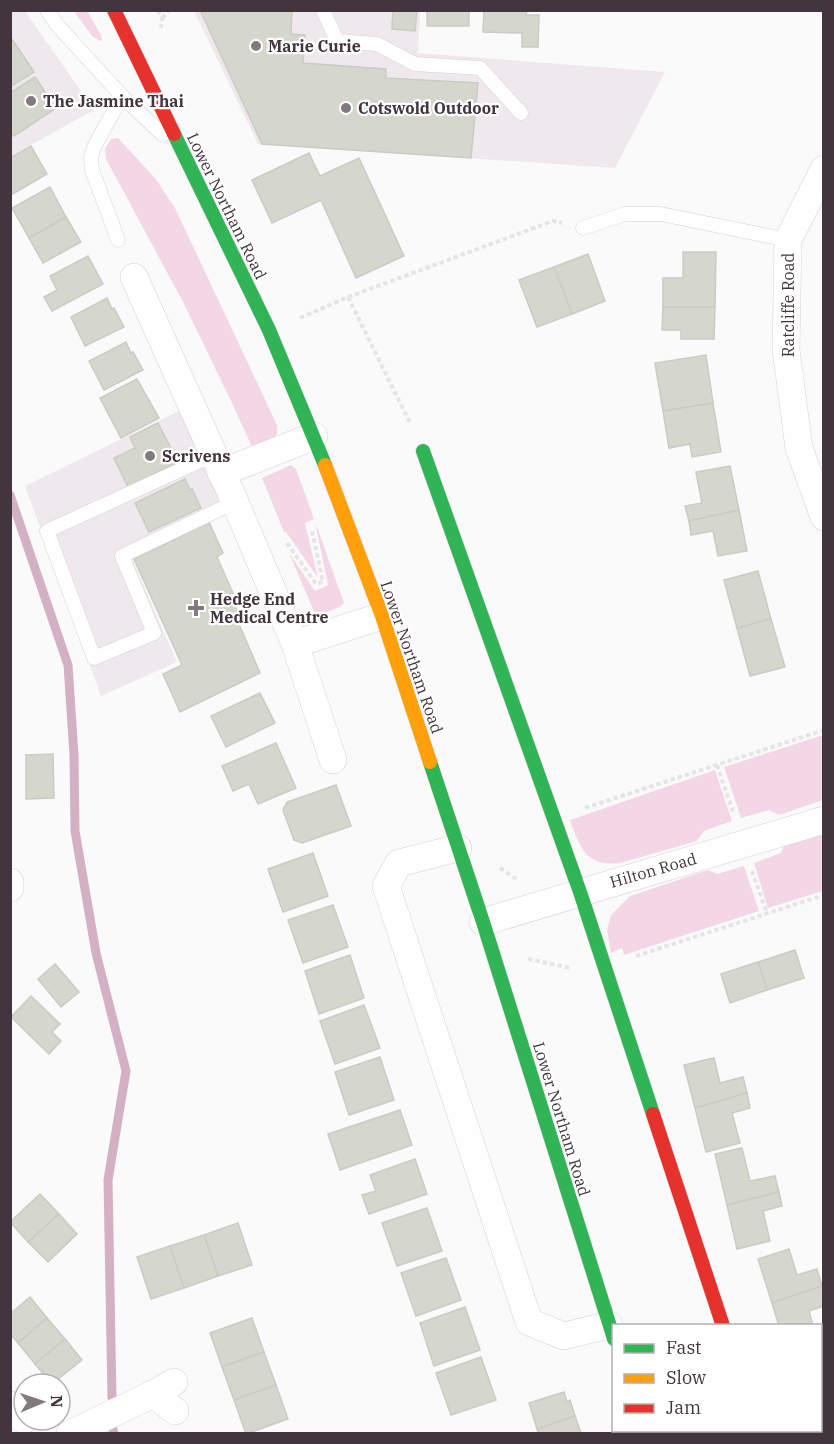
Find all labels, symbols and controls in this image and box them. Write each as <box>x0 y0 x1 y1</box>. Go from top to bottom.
place label: Marie Curie <box>268 36 361 56</box>
marker: Marie Curie <box>249 39 263 53</box>
place label: The Jasmine Thai <box>43 91 184 111</box>
marker: The Jasmine Thai <box>24 94 38 108</box>
place label: Cotswold Outdoor <box>358 98 499 118</box>
marker: Cotswold Outdoor <box>339 101 353 115</box>
street label: Lower Northam Road <box>183 130 271 283</box>
street label: Ratcliffe Road <box>778 253 798 357</box>
place label: Scrivens <box>162 446 230 466</box>
marker: Scrivens <box>143 449 157 463</box>
street label: Lower Northam Road <box>376 578 448 736</box>
place label: Hedge End Medical Centre <box>210 589 329 627</box>
marker: Hedge End Medical Centre <box>187 599 205 617</box>
street label: Hilton Road <box>607 848 699 892</box>
street label: Lower Northam Road <box>529 1039 595 1199</box>
legend <box>612 1324 822 1432</box>
text: Fast <box>666 1336 701 1359</box>
text: Slow <box>666 1366 706 1389</box>
north arrow <box>12 1372 72 1432</box>
text: N <box>47 1395 67 1408</box>
text: Jam <box>666 1396 701 1419</box>

